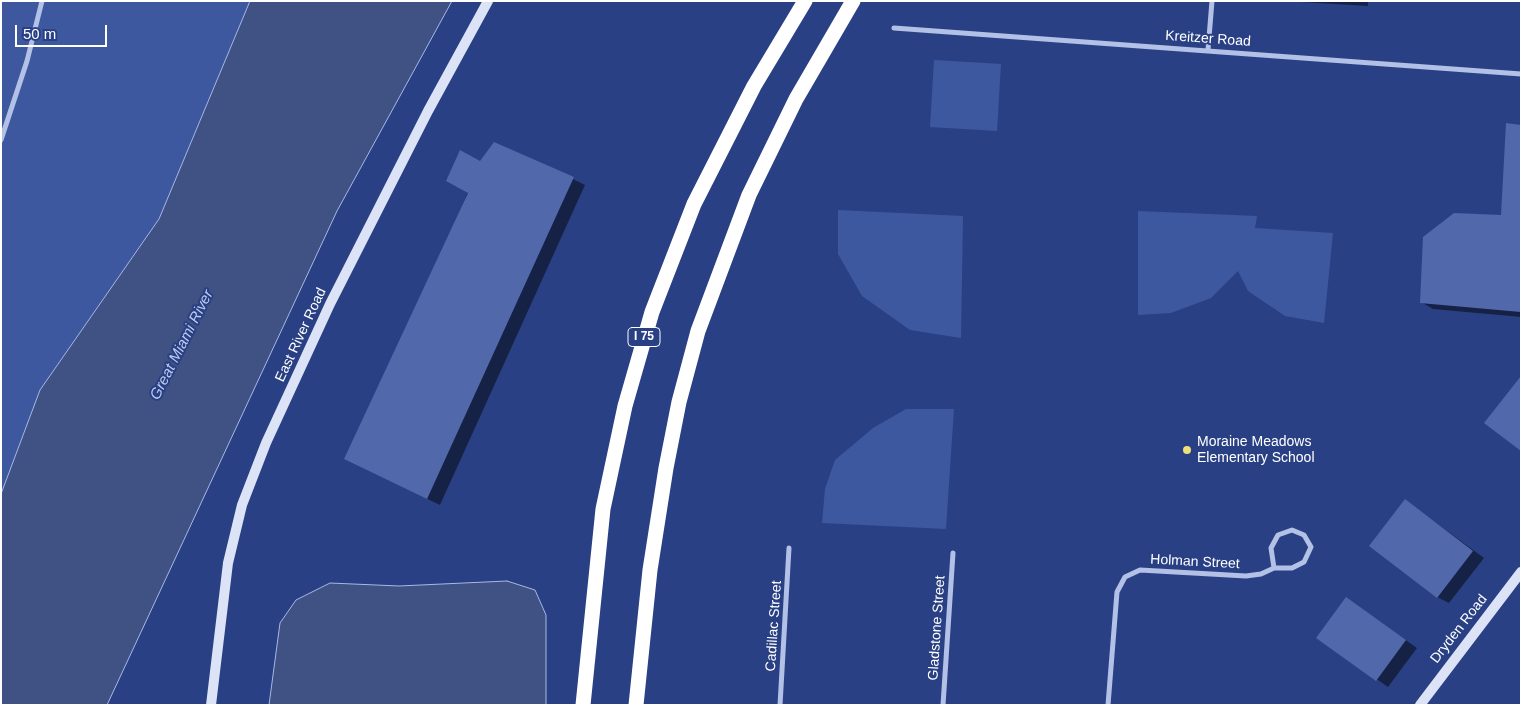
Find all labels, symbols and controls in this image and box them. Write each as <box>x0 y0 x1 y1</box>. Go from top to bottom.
scale bar <box>18 15 110 47</box>
text: 50 m <box>23 25 56 42</box>
street label: Kreitzer Road <box>1165 28 1251 50</box>
street label: East River Road <box>272 285 330 385</box>
water label: Great Miami River <box>147 287 217 403</box>
road number: I 75 <box>628 328 660 347</box>
place label: Moraine Meadows Elementary School <box>1197 434 1315 467</box>
marker: Moraine Meadows Elementary School <box>1181 444 1193 456</box>
street label: Holman Street <box>1150 551 1240 573</box>
street label: Gladstone Street <box>925 575 949 681</box>
street label: Cadillac Street <box>762 580 786 672</box>
street label: Dryden Road <box>1427 591 1491 667</box>

